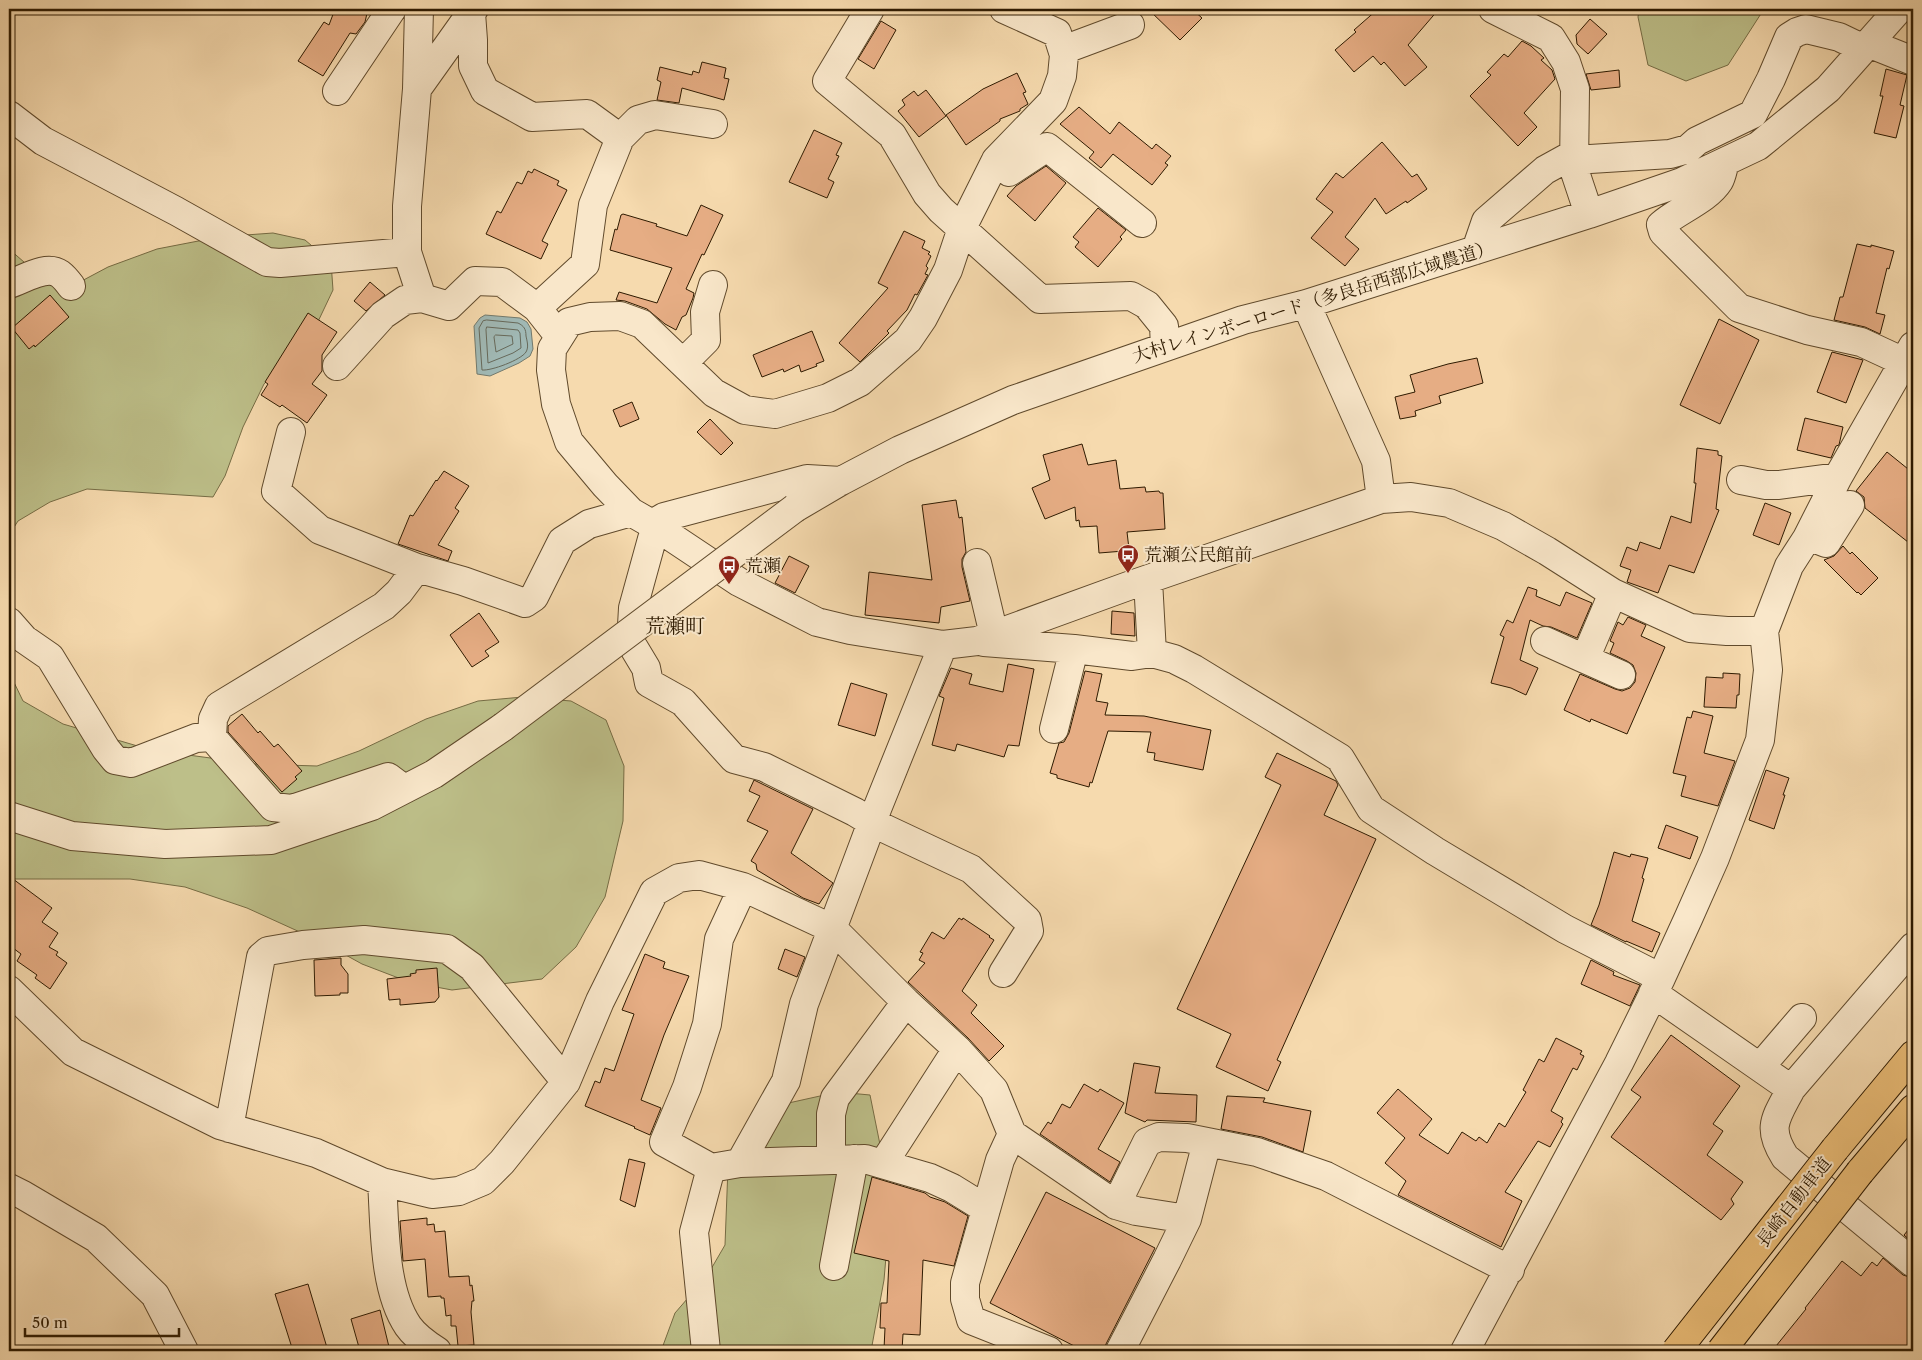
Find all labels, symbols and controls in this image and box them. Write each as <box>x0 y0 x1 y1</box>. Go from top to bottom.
street label: 大村レインボーロード（多良岳西部広域農道） <box>1129 236 1497 368</box>
bus stop icon: 荒瀬公民館前 <box>1116 543 1140 574</box>
place label: 荒瀬公民館前 <box>1144 544 1252 566</box>
bus stop icon: 荒瀬 <box>717 554 741 585</box>
place label: 荒瀬 <box>745 555 781 577</box>
district label: 荒瀬町 <box>645 614 705 638</box>
street label: 長崎自動車道 <box>1752 1153 1836 1251</box>
scale bar <box>25 1305 179 1337</box>
text: 50 m <box>32 1313 68 1332</box>

